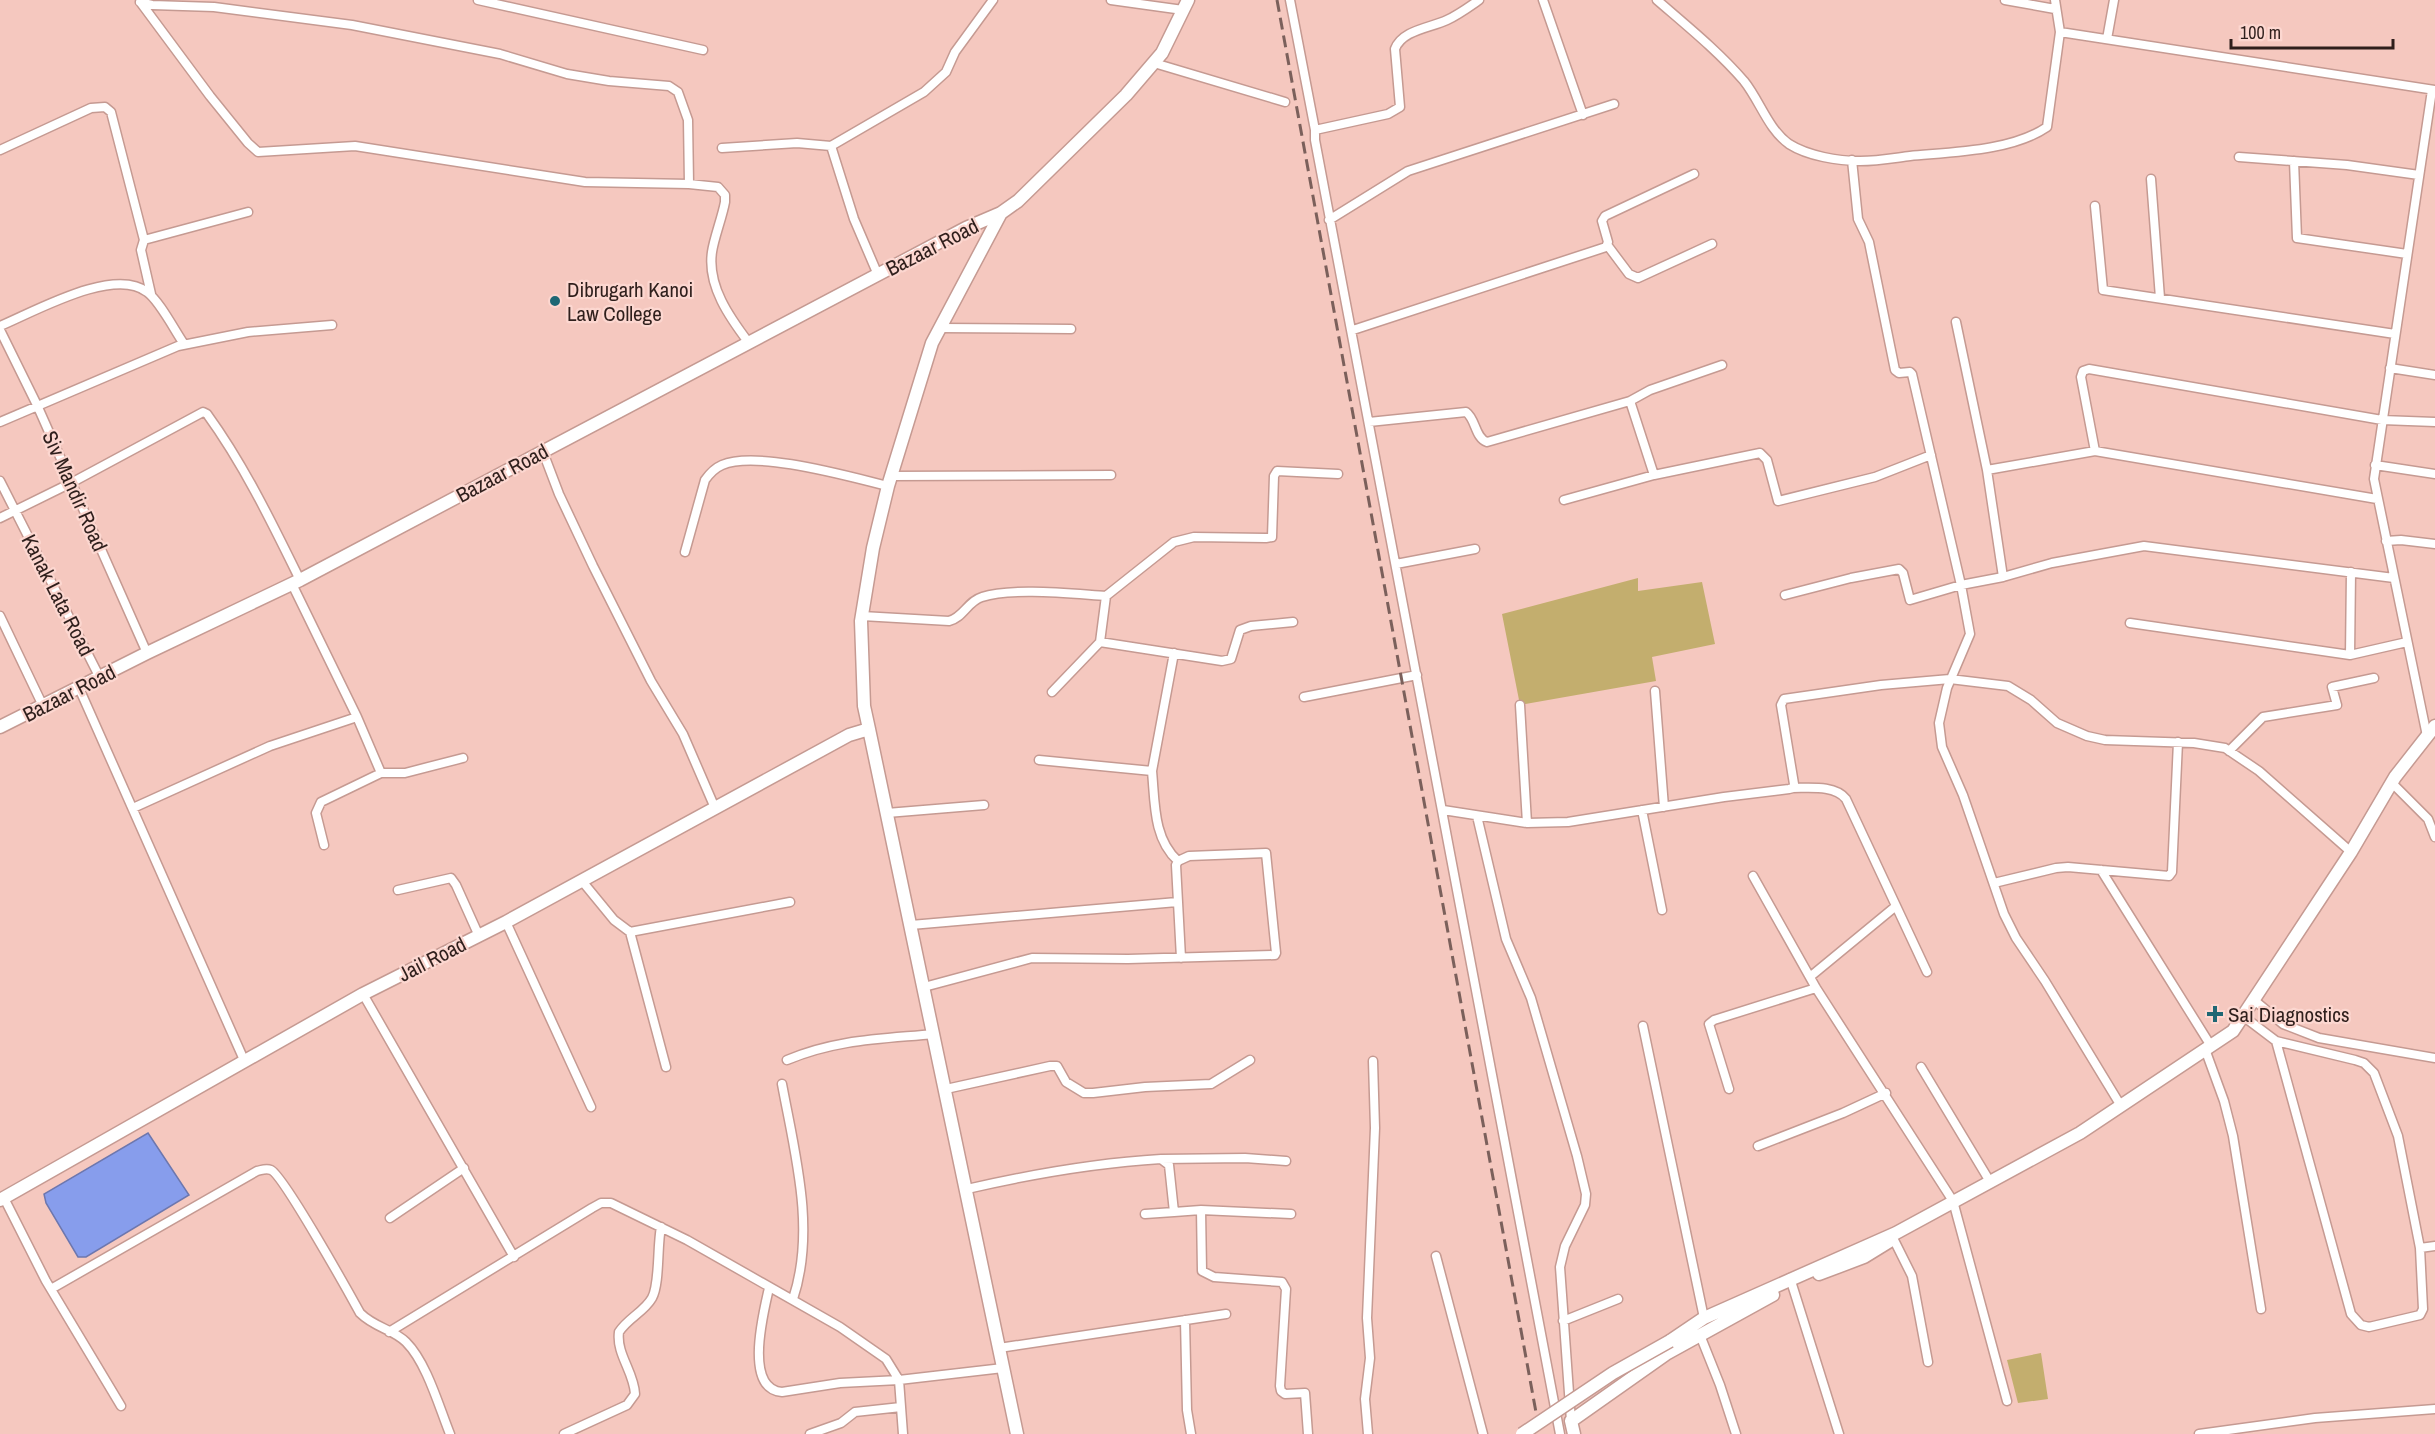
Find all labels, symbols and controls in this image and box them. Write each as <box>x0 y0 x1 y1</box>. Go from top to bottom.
scale bar <box>2231 12 2393 50</box>
text: 100 m <box>2240 20 2281 45</box>
street label: Bazaar Road <box>881 211 983 283</box>
place label: Dibrugarh Kanoi Law College <box>567 275 693 328</box>
marker: Dibrugarh Kanoi Law College <box>548 294 562 308</box>
street label: Siv Mandir Road <box>35 426 115 556</box>
street label: Bazaar Road <box>451 437 553 509</box>
street label: Kanak Lata Road <box>15 529 101 661</box>
street label: Bazaar Road <box>18 657 120 729</box>
street label: Jail Road <box>393 930 471 988</box>
place label: Sai Diagnostics <box>2228 1000 2350 1029</box>
marker: Sai Diagnostics <box>2206 1005 2224 1023</box>

